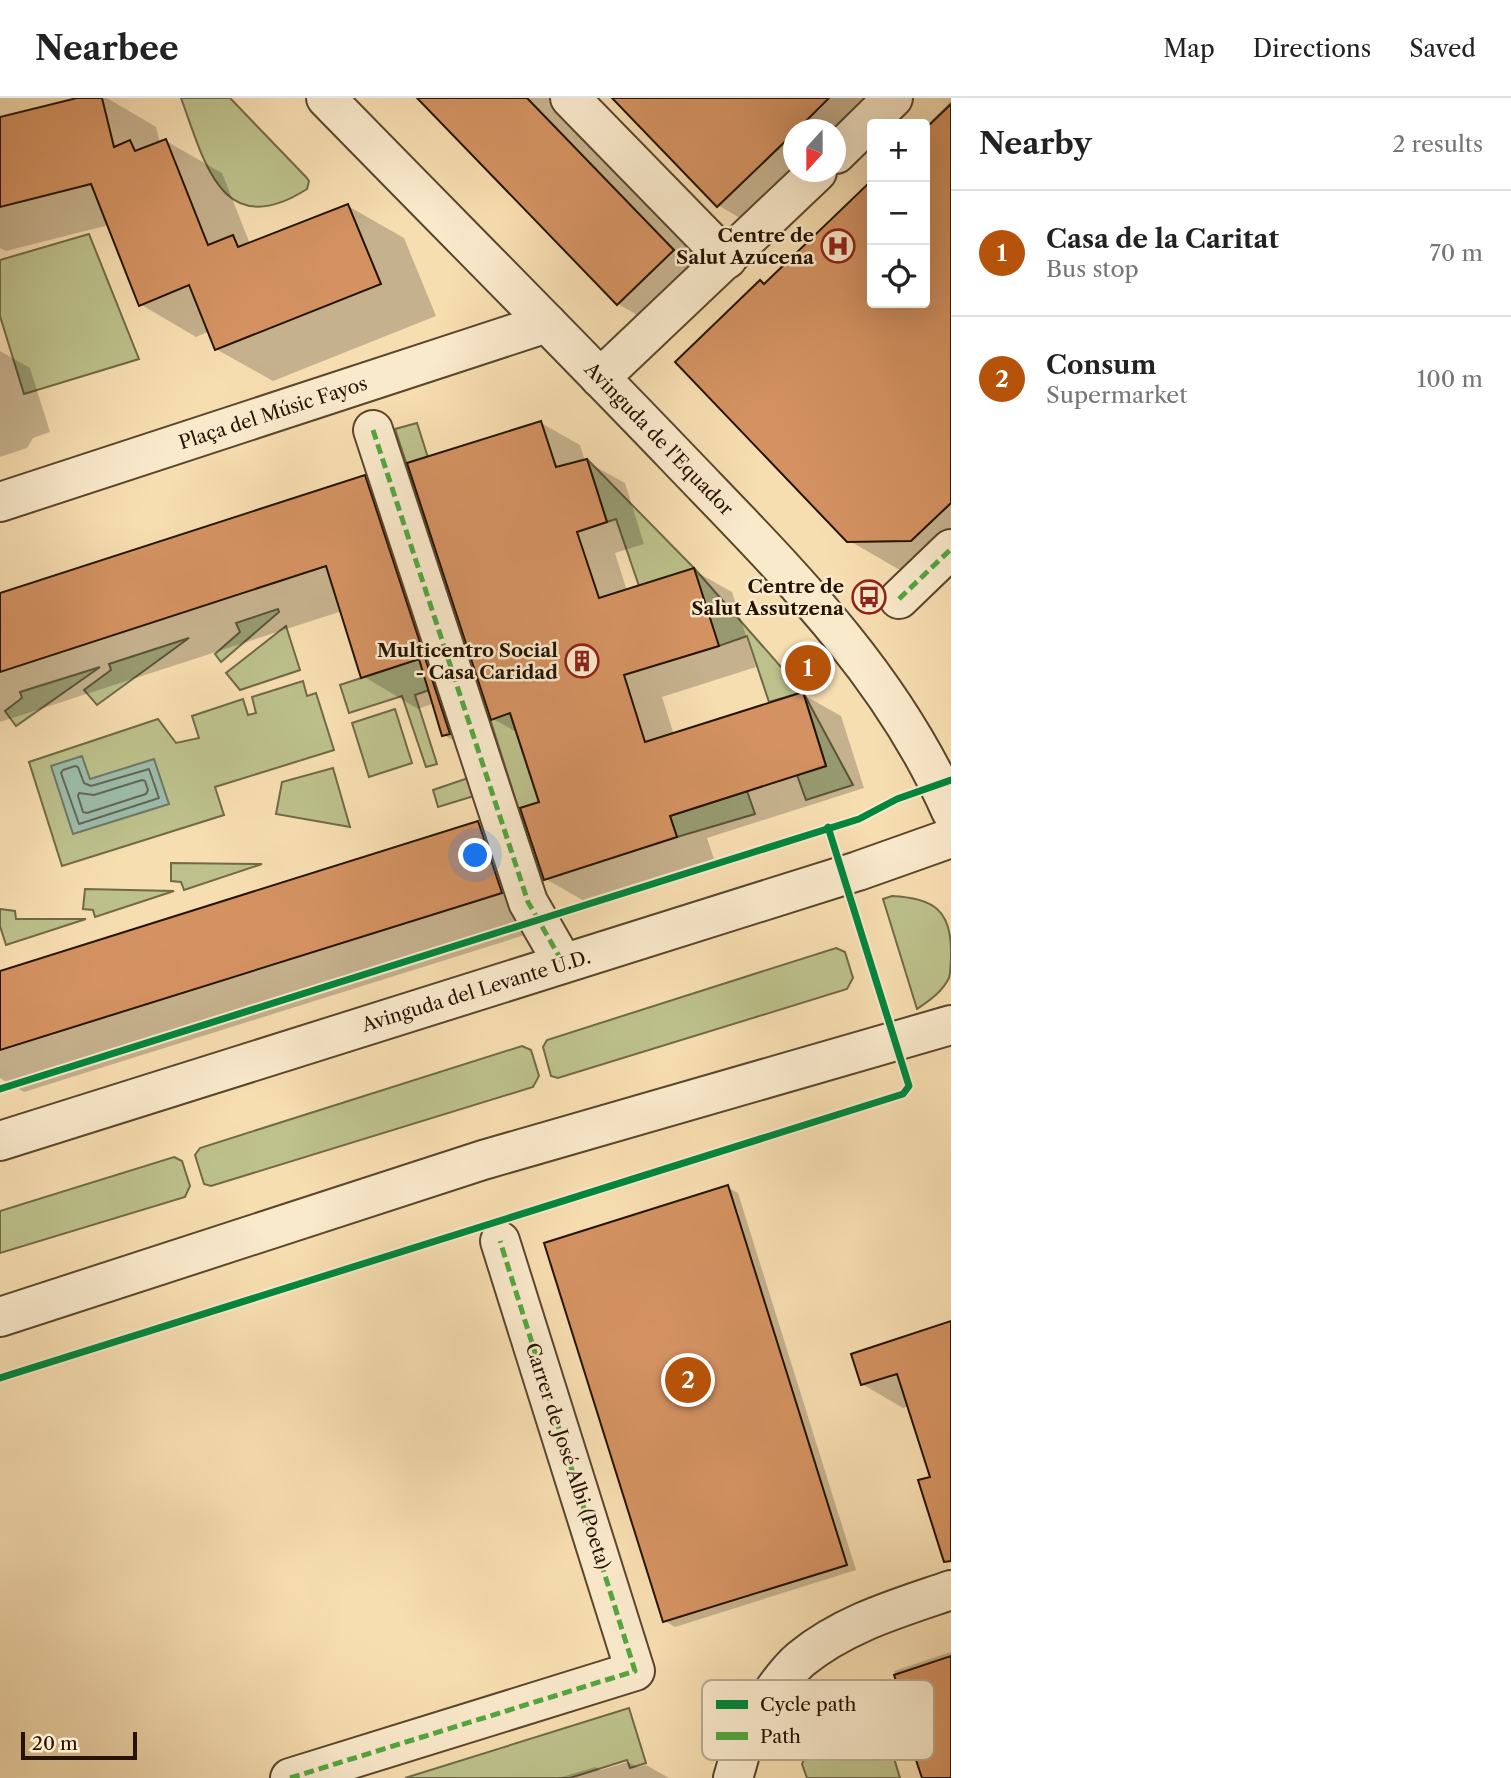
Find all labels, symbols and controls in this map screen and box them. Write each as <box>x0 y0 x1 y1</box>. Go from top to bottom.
text: Nearbee <box>35 28 179 69</box>
text: Map <box>1163 34 1215 63</box>
text: Directions <box>1253 34 1371 63</box>
text: Saved <box>1409 34 1476 63</box>
north arrow <box>783 119 846 182</box>
map controls <box>867 119 930 308</box>
button: + <box>867 119 930 182</box>
text: Nearby <box>979 125 1092 162</box>
text: 2 results <box>1392 130 1483 158</box>
button: − <box>867 182 930 245</box>
text: Casa de la Caritat <box>1046 223 1279 255</box>
place label: Centre de Salut Azucena <box>676 224 815 269</box>
hospital icon: Centre de Salut Azucena <box>819 227 857 265</box>
text: 1 <box>997 239 1007 267</box>
text: 70 m <box>1430 239 1483 267</box>
button: locate <box>867 245 930 308</box>
text: Bus stop <box>1046 255 1139 283</box>
text: Consum <box>1046 349 1156 381</box>
street label: Avinguda de l'Equador <box>579 357 738 520</box>
text: 2 <box>995 365 1009 393</box>
text: 100 m <box>1417 365 1483 393</box>
street label: Plaça del Músic Fayos <box>176 372 370 454</box>
text: Supermarket <box>1046 381 1187 409</box>
place label: Centre de Salut Assutzena <box>691 575 845 620</box>
bus stop icon: Centre de Salut Assutzena <box>850 578 888 616</box>
place label: Multicentro Social - Casa Caridad <box>377 639 558 684</box>
building icon: Multicentro Social - Casa Caridad <box>563 642 601 680</box>
pin: 1 <box>785 642 831 694</box>
your location <box>458 838 492 872</box>
street label: Avinguda del Levante U.D. <box>358 945 593 1037</box>
street label: Carrer de José Albi (Poeta) <box>520 1340 616 1572</box>
pin: 2 <box>665 1354 711 1406</box>
legend <box>702 1680 934 1760</box>
text: Cycle path <box>760 1693 856 1716</box>
text: Path <box>760 1725 801 1748</box>
scale bar <box>21 1729 136 1761</box>
text: 20 m <box>32 1732 78 1755</box>

